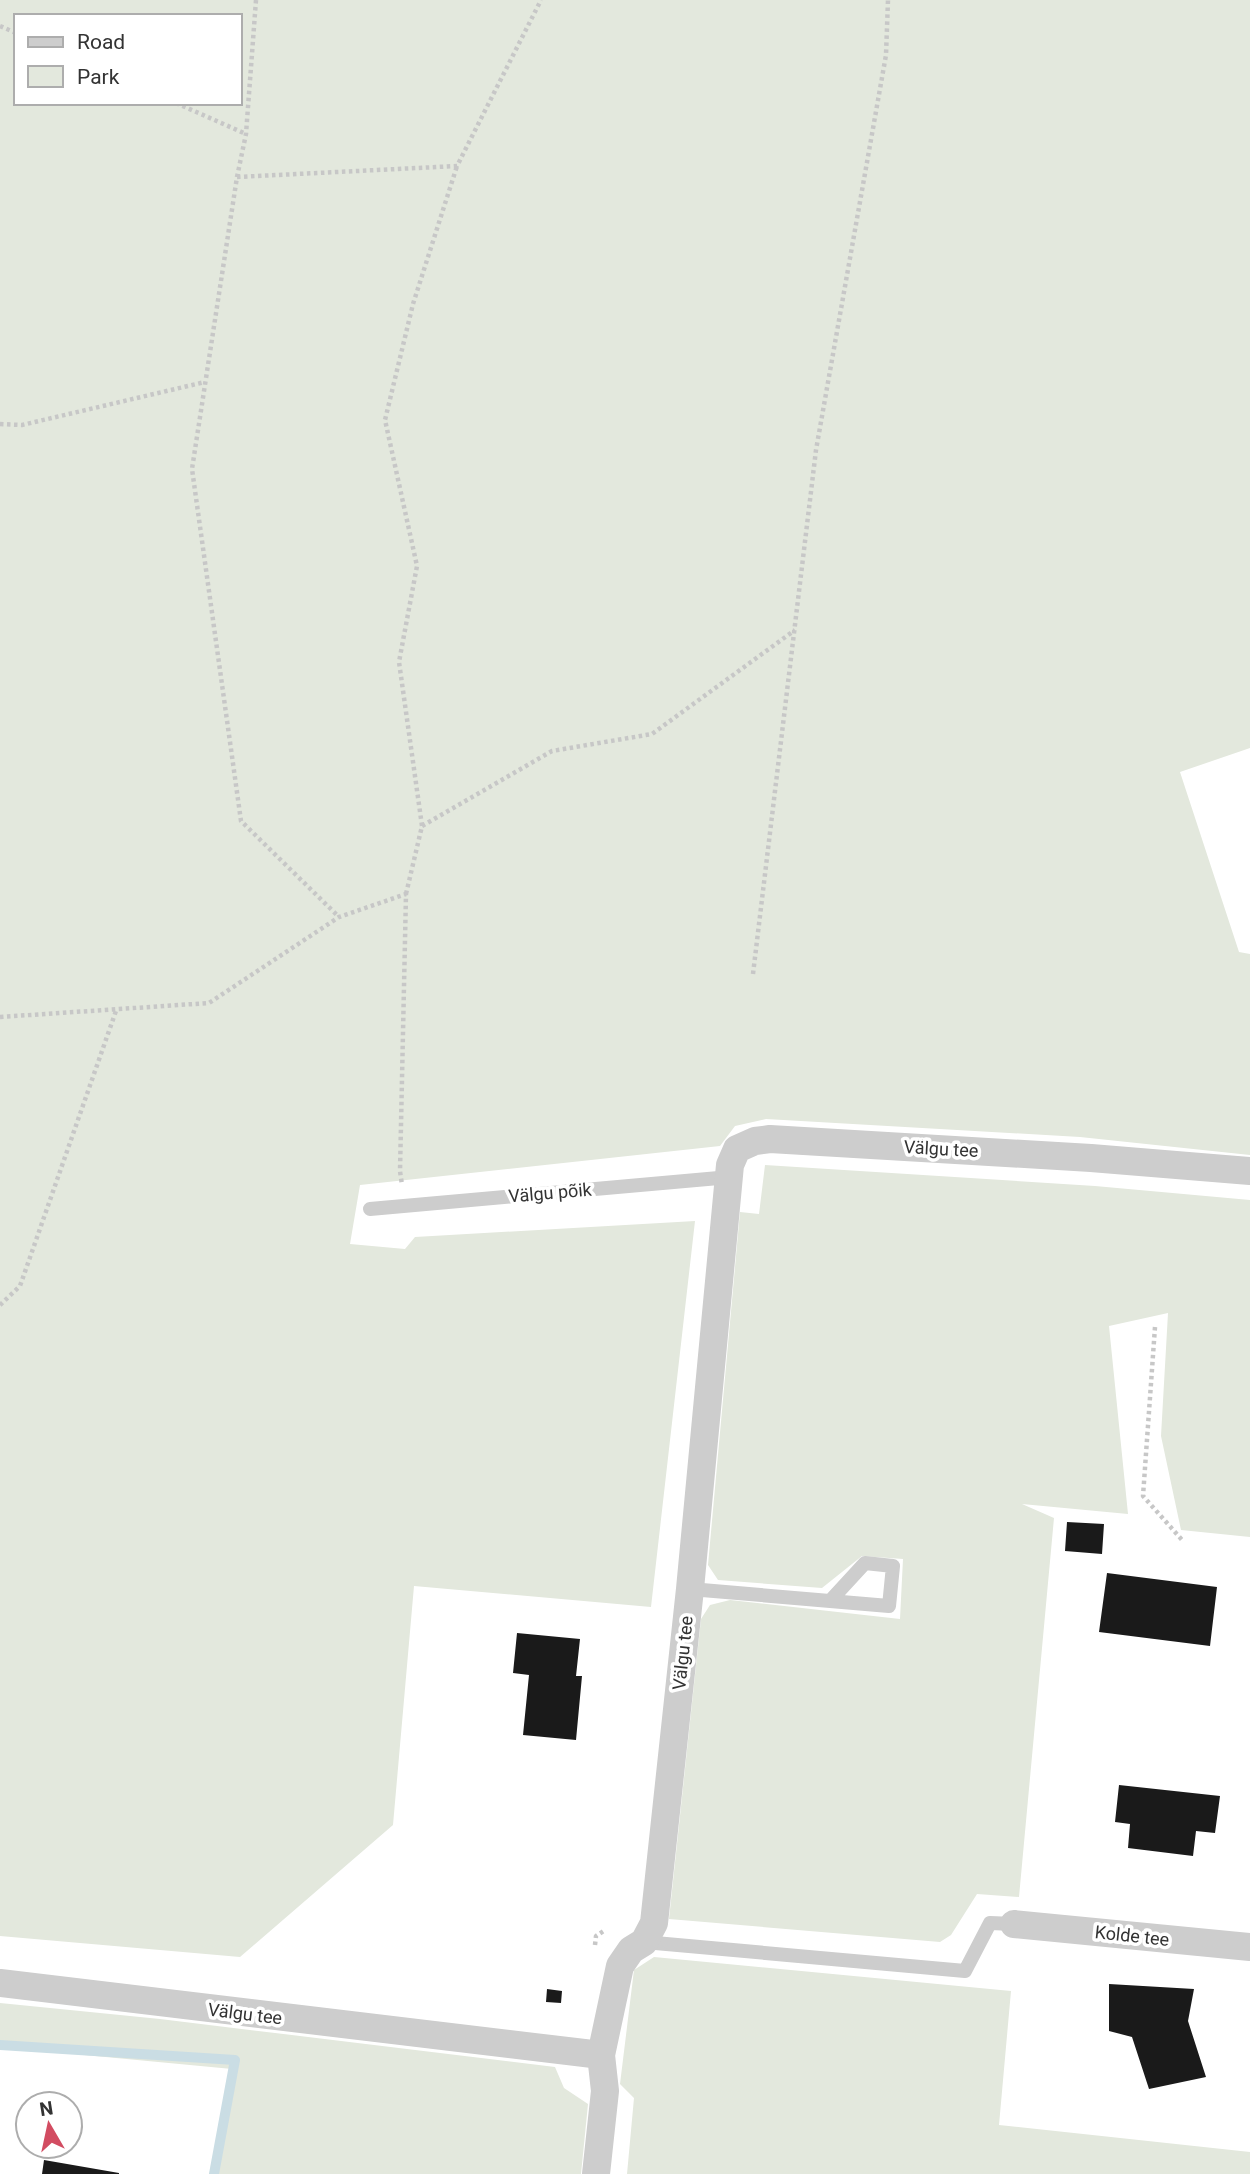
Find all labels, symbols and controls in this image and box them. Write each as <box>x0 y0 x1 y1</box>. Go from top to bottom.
legend <box>14 14 242 105</box>
text: Road <box>77 30 125 54</box>
text: Park <box>77 65 120 89</box>
street label: Välgu tee <box>903 1136 979 1161</box>
street label: Välgu põik <box>507 1178 593 1207</box>
street label: Välgu tee <box>668 1615 697 1691</box>
street label: Kolde tee <box>1094 1921 1170 1950</box>
street label: Välgu tee <box>207 1999 283 2028</box>
north arrow <box>14 2090 84 2160</box>
text: N <box>38 2096 55 2121</box>

